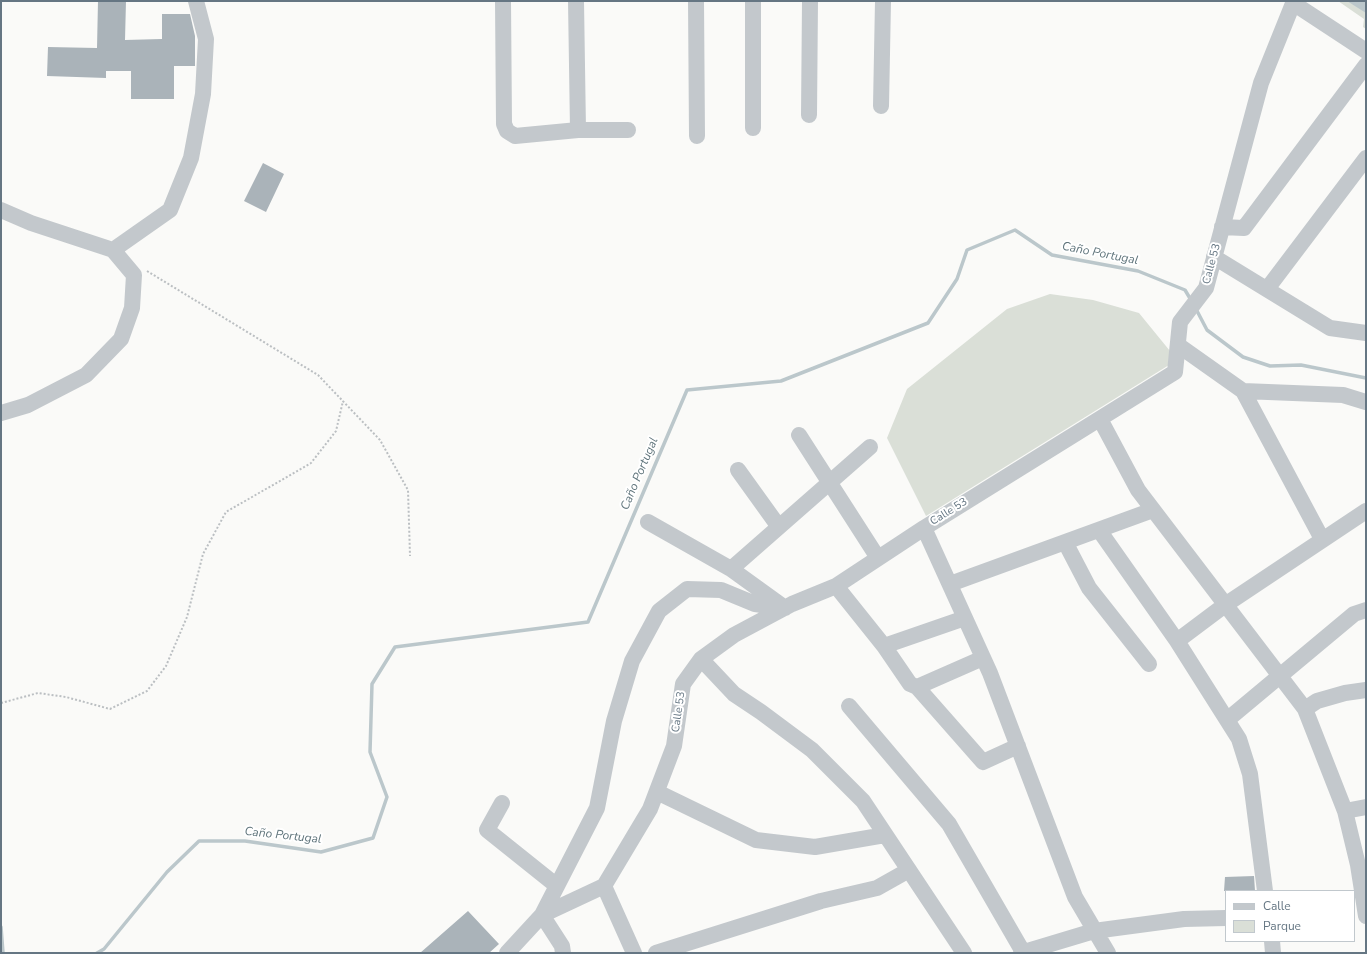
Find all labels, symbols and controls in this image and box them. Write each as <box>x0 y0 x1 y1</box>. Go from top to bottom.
water label: Caño Portugal <box>1061 240 1139 268</box>
street label: Calle 53 <box>1200 242 1224 286</box>
water label: Caño Portugal <box>618 436 662 512</box>
street label: Calle 53 <box>928 495 970 529</box>
street label: Calle 53 <box>670 691 688 733</box>
water label: Caño Portugal <box>244 825 322 847</box>
legend <box>1225 890 1355 942</box>
text: Calle <box>1263 898 1291 914</box>
text: Parque <box>1263 918 1301 934</box>

